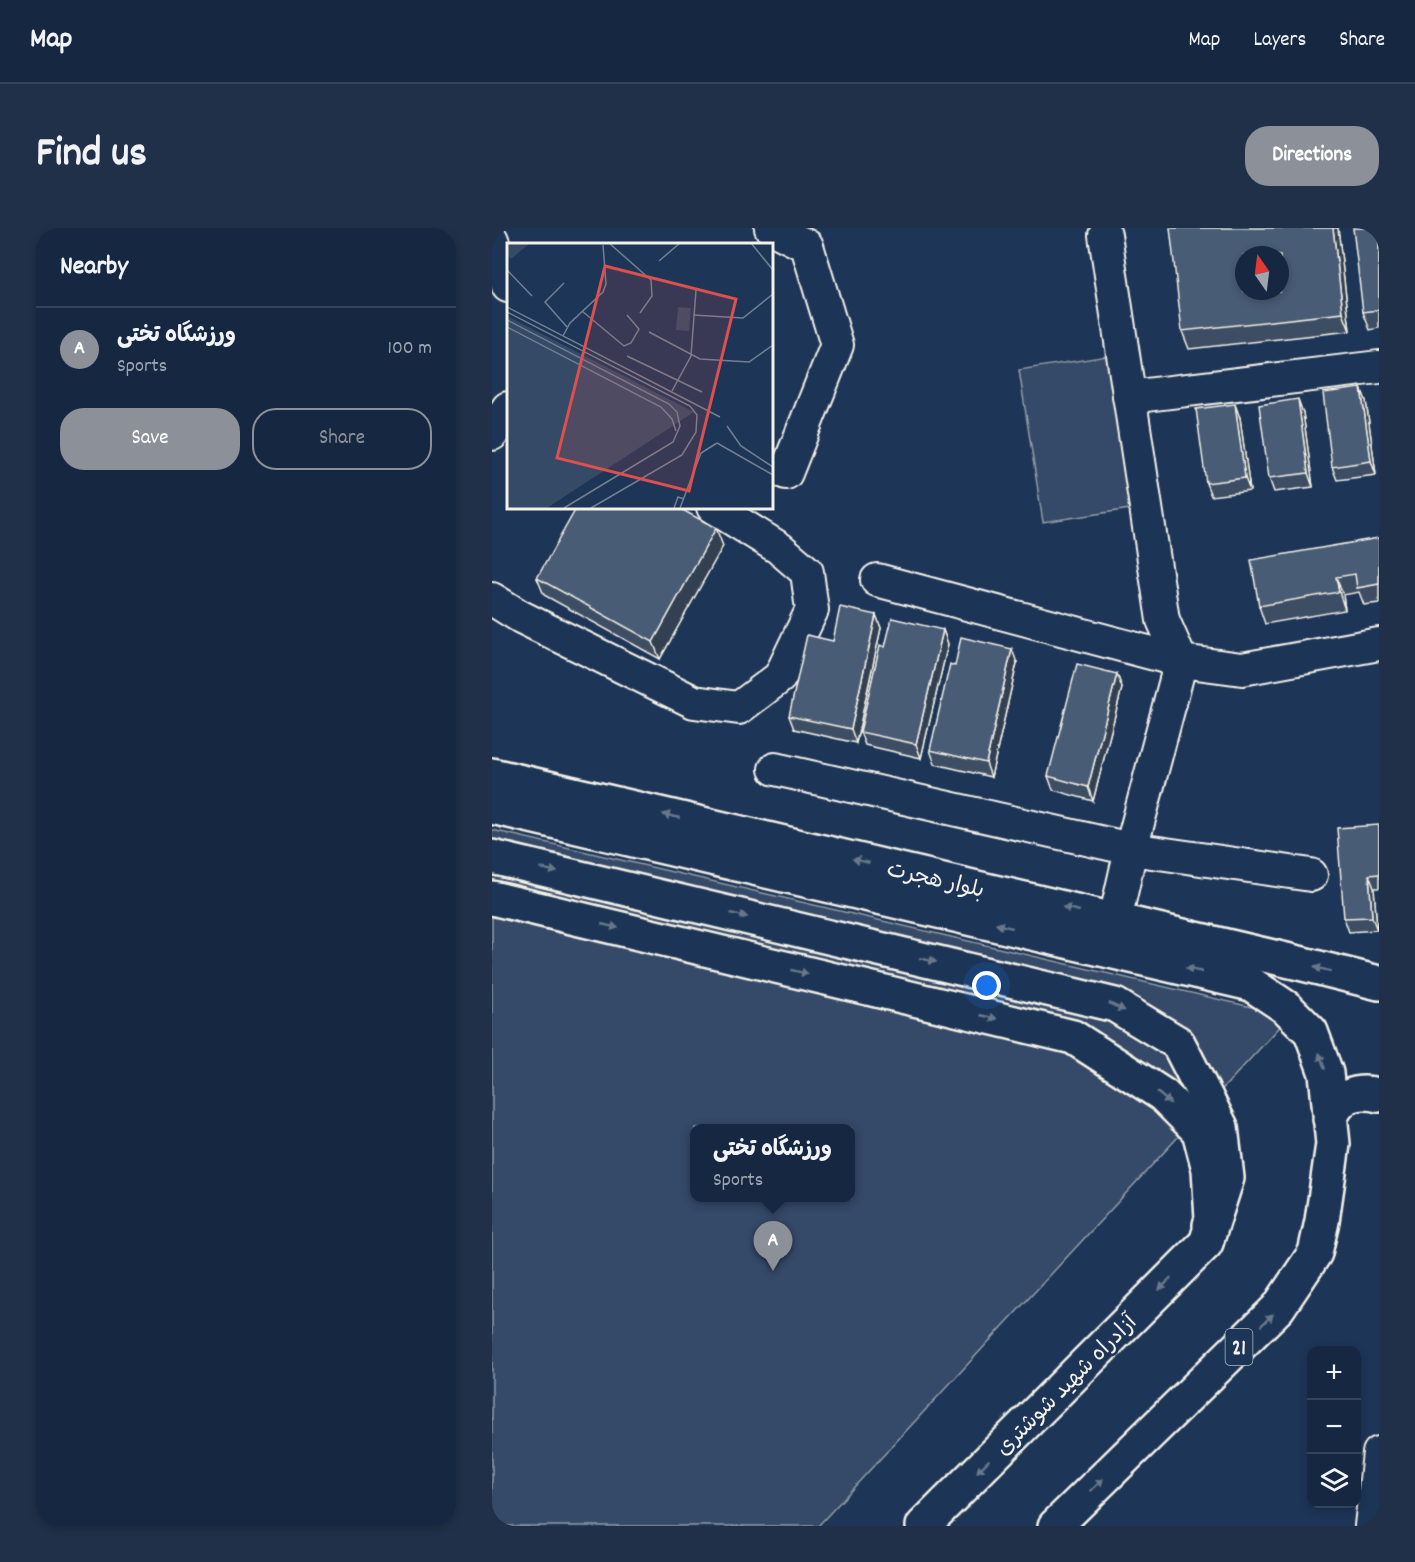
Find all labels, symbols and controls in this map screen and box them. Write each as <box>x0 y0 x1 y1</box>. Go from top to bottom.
text: Map <box>30 21 72 61</box>
text: Map <box>1189 26 1220 56</box>
text: Layers <box>1253 26 1306 56</box>
text: Share <box>1339 26 1385 56</box>
text: Find us <box>36 126 147 186</box>
button: Directions <box>1245 126 1379 186</box>
inset map <box>507 243 772 508</box>
north arrow <box>1235 246 1289 300</box>
text: Nearby <box>60 249 128 286</box>
text: ورزشگاه تختی <box>117 321 236 352</box>
text: A <box>74 335 85 363</box>
text: 100 m <box>388 335 432 363</box>
text: Sports <box>117 353 167 381</box>
button: Save <box>60 408 240 470</box>
button: Share <box>252 408 432 470</box>
one-way arrow <box>662 811 680 821</box>
one-way arrow <box>852 855 870 865</box>
street label: بلوار هجرت <box>883 855 987 908</box>
one-way arrow <box>540 866 559 875</box>
one-way arrow <box>1062 904 1080 914</box>
one-way arrow <box>729 911 748 920</box>
one-way arrow <box>995 921 1013 931</box>
one-way arrow <box>601 922 619 932</box>
one-way arrow <box>919 955 938 965</box>
one-way arrow <box>1313 963 1331 973</box>
one-way arrow <box>1185 965 1203 975</box>
one-way arrow <box>791 967 809 977</box>
your location <box>972 971 1001 1000</box>
one-way arrow <box>1109 1003 1126 1012</box>
one-way arrow <box>980 1013 999 1023</box>
one-way arrow <box>1316 1052 1326 1070</box>
one-way arrow <box>1156 1091 1172 1104</box>
popup <box>690 1124 855 1202</box>
text: ورزشگاه تختی <box>713 1135 832 1166</box>
text: Sports <box>713 1167 763 1195</box>
pin: A <box>754 1222 792 1271</box>
one-way arrow <box>1158 1277 1172 1291</box>
street label: آزادراه شهید شوشتری <box>990 1308 1146 1464</box>
one-way arrow <box>1259 1313 1273 1327</box>
road number: 21 <box>1226 1329 1252 1365</box>
map controls <box>1307 1346 1361 1508</box>
button: + <box>1307 1346 1361 1400</box>
button: − <box>1307 1400 1361 1454</box>
button: layers <box>1307 1454 1361 1508</box>
one-way arrow <box>976 1459 990 1473</box>
one-way arrow <box>1090 1478 1105 1492</box>

